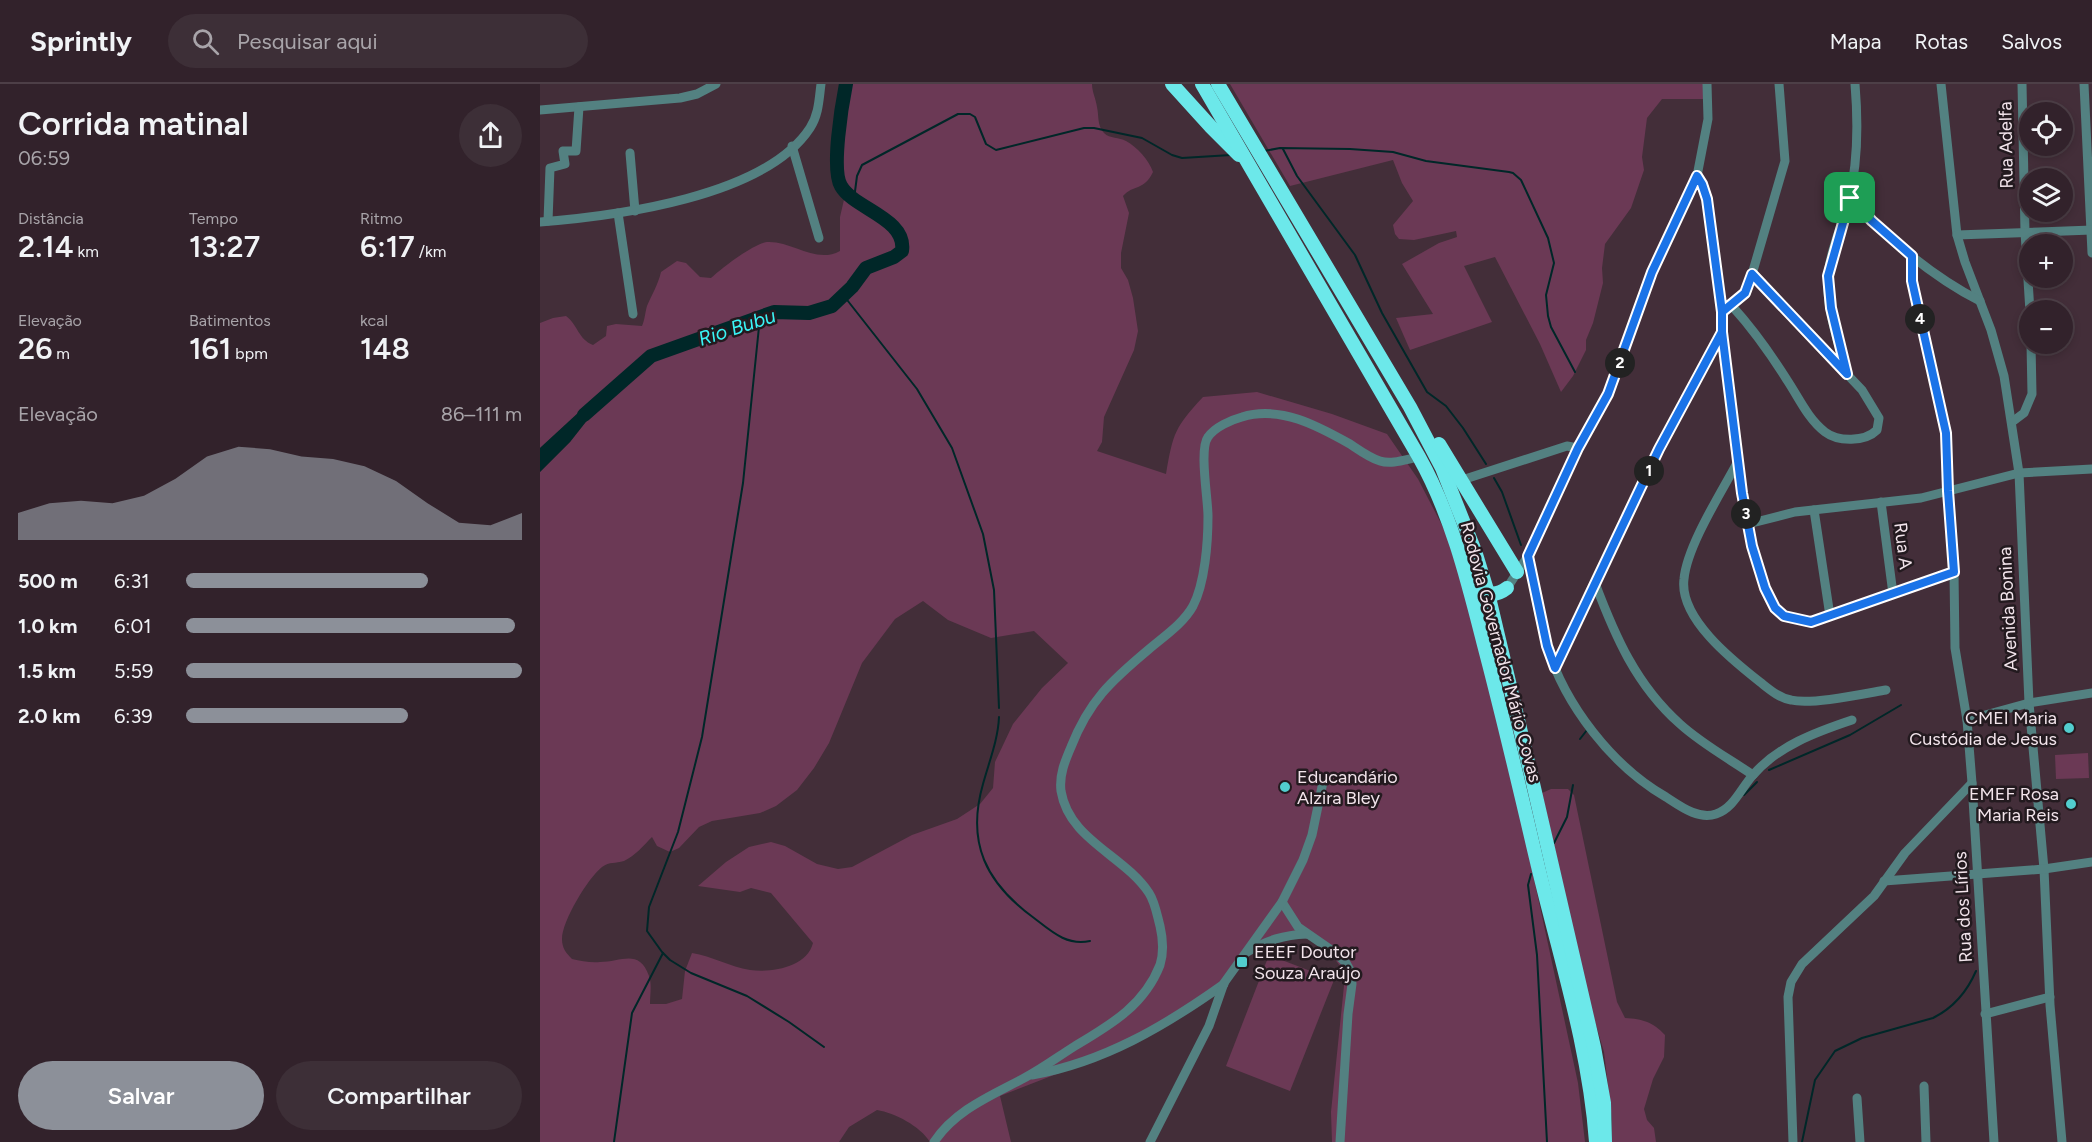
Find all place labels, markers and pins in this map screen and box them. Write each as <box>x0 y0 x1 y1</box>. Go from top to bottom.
pin <box>1824 172 1875 223</box>
pin: 4 <box>1905 304 1935 334</box>
pin: 2 <box>1605 348 1635 378</box>
pin: 1 <box>1634 456 1664 486</box>
pin: 3 <box>1731 499 1761 529</box>
place label: CMEI Maria Custódia de Jesus <box>1909 707 2057 750</box>
marker: CMEI Maria Custódia de Jesus <box>2062 721 2076 735</box>
place label: Educandário Alzira Bley <box>1297 766 1398 809</box>
marker: Educandário Alzira Bley <box>1278 780 1292 794</box>
place label: EMEF Rosa Maria Reis <box>1969 783 2059 826</box>
marker: EMEF Rosa Maria Reis <box>2064 797 2078 811</box>
place label: EEEF Doutor Souza Araújo <box>1254 941 1361 984</box>
marker: EEEF Doutor Souza Araújo <box>1235 955 1249 969</box>

